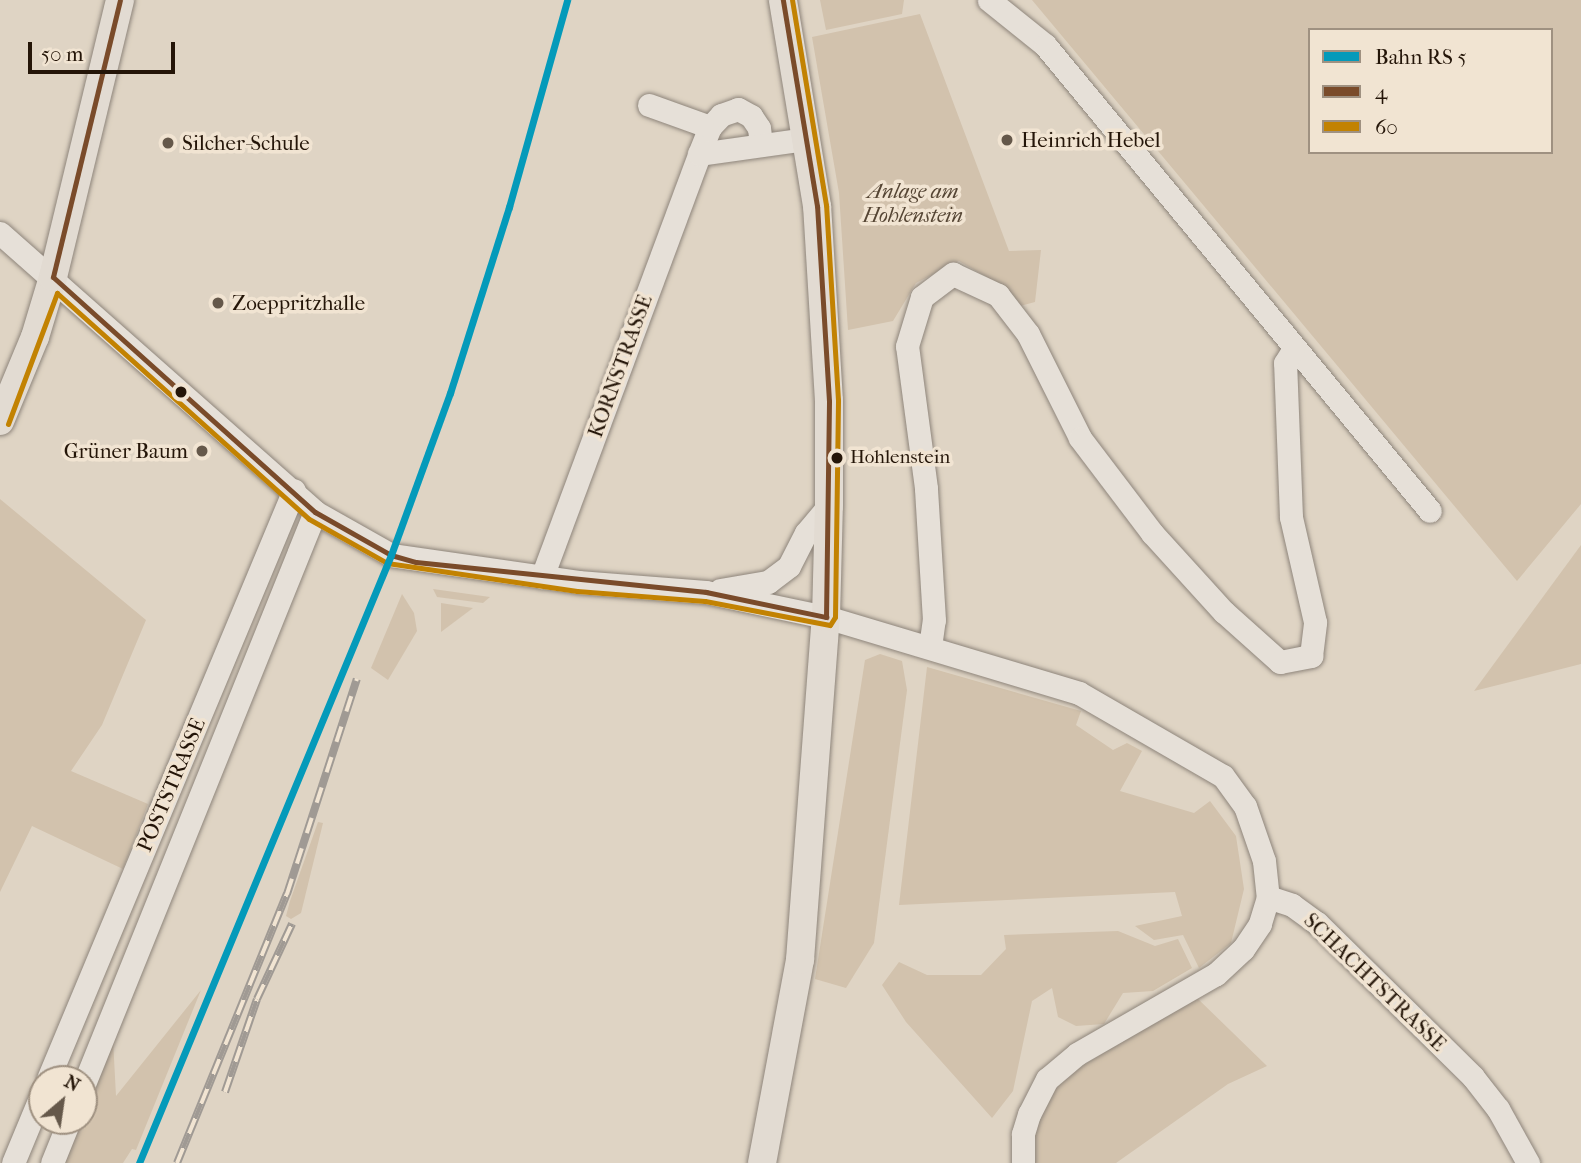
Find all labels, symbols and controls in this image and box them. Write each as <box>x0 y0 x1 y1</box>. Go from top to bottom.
scale bar <box>32 28 178 72</box>
legend <box>1308 28 1553 154</box>
text: 50 m <box>41 42 84 66</box>
text: Bahn RS 5 <box>1375 45 1467 69</box>
text: 4 <box>1375 80 1387 104</box>
text: 60 <box>1375 115 1398 139</box>
place label: Heinrich Hebel <box>1021 127 1160 153</box>
place label: Silcher-Schule <box>182 130 310 156</box>
marker: Heinrich Hebel <box>999 132 1015 148</box>
marker: Silcher-Schule <box>160 135 176 151</box>
park label: Anlage am Hohlenstein <box>863 178 963 228</box>
place label: Zoeppritzhalle <box>232 290 365 316</box>
street label: KORNSTRASSE <box>582 291 658 441</box>
marker: Zoeppritzhalle <box>210 295 226 311</box>
unlabelled marker <box>174 385 188 399</box>
place label: Grüner Baum <box>64 438 188 464</box>
marker: Grüner Baum <box>194 443 210 459</box>
place label: Hohlenstein <box>850 447 950 469</box>
marker: Hohlenstein <box>830 451 844 465</box>
street label: POSTSTRASSE <box>132 714 210 856</box>
street label: SCHACHTSTRASSE <box>1299 908 1451 1056</box>
north arrow <box>28 1065 98 1135</box>
text: N <box>61 1070 84 1096</box>

